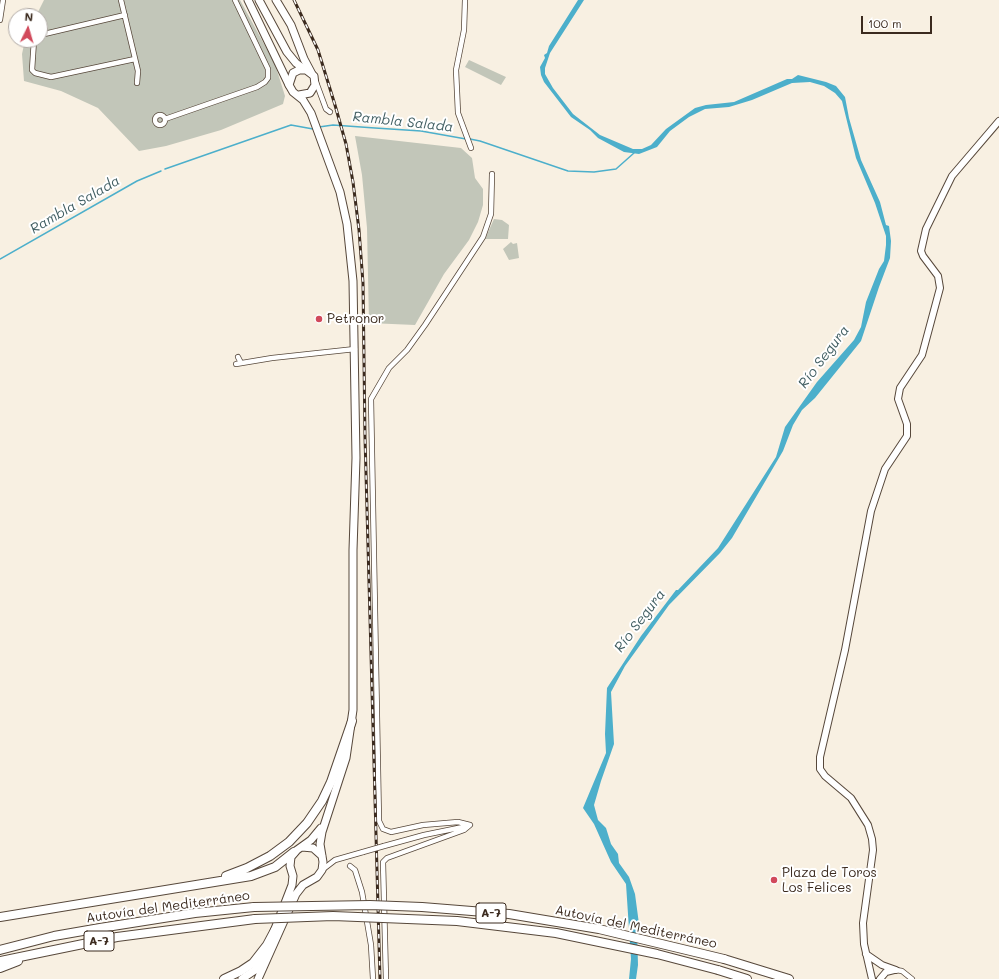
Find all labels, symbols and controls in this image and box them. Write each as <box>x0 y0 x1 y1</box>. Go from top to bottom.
north arrow <box>8 8 48 48</box>
scale bar <box>863 8 934 34</box>
text: N <box>24 9 34 24</box>
text: 100 m <box>868 15 902 31</box>
water label: Rambla Salada <box>352 108 454 136</box>
water label: Rambla Salada <box>27 172 123 238</box>
place label: Petronor <box>327 311 384 327</box>
marker: Petronor <box>314 314 324 324</box>
water label: Río Segura <box>795 322 853 392</box>
water label: Río Segura <box>611 586 669 656</box>
place label: Plaza de Toros Los Felices <box>782 865 877 896</box>
marker: Plaza de Toros Los Felices <box>769 875 779 885</box>
street label: Autovía del Mediterráneo <box>85 888 251 926</box>
street label: Autovía del Mediterráneo <box>554 902 718 952</box>
road number: A-7 <box>476 903 506 923</box>
road number: A-7 <box>84 931 114 951</box>

